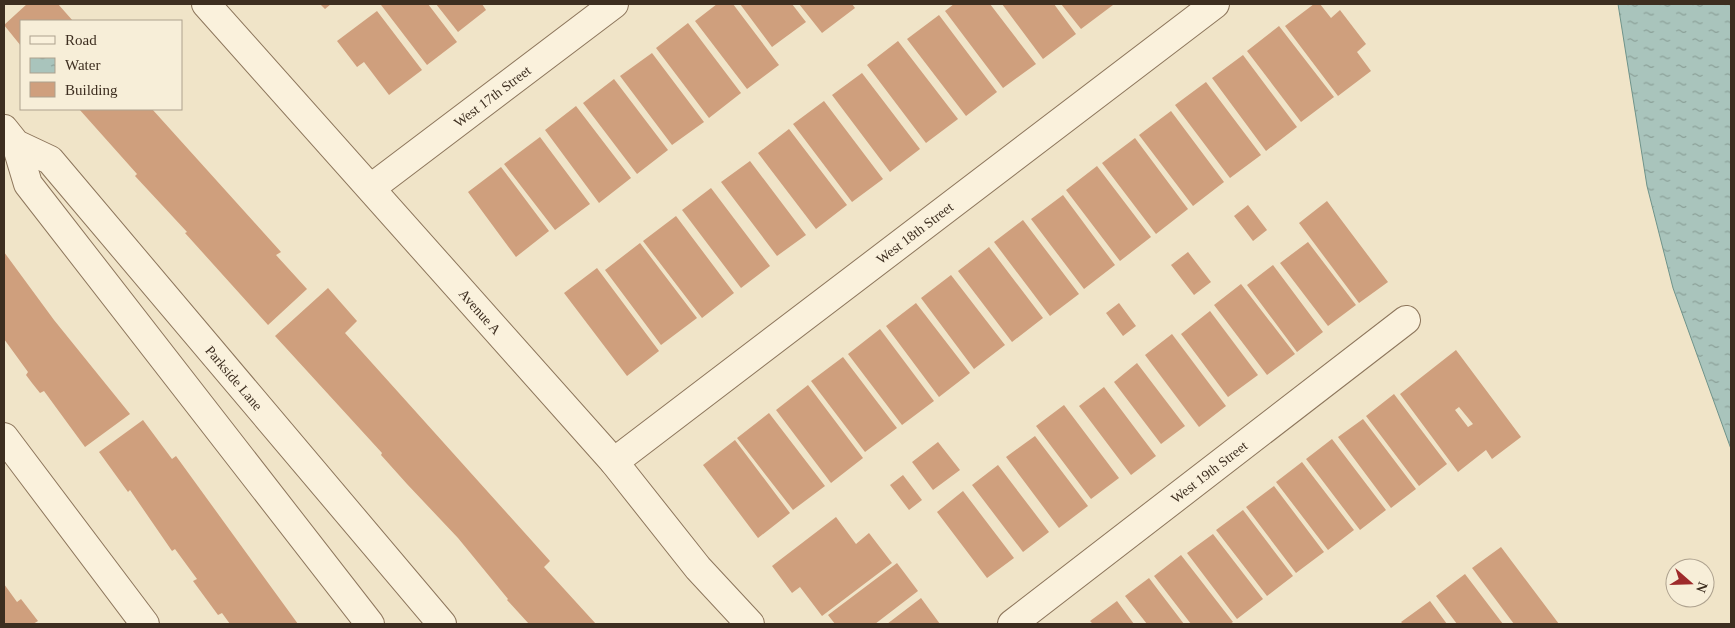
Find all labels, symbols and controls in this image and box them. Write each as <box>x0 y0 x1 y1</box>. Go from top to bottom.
legend <box>20 20 182 110</box>
text: Road <box>65 32 97 48</box>
text: Water <box>65 57 100 73</box>
street label: West 17th Street <box>451 63 534 130</box>
text: Building <box>65 82 118 98</box>
street label: West 18th Street <box>874 199 956 267</box>
street label: Avenue A <box>456 286 504 338</box>
street label: Parkside Lane <box>202 343 265 413</box>
street label: West 19th Street <box>1168 438 1251 506</box>
north arrow <box>1665 558 1715 608</box>
text: N <box>1693 580 1711 595</box>

